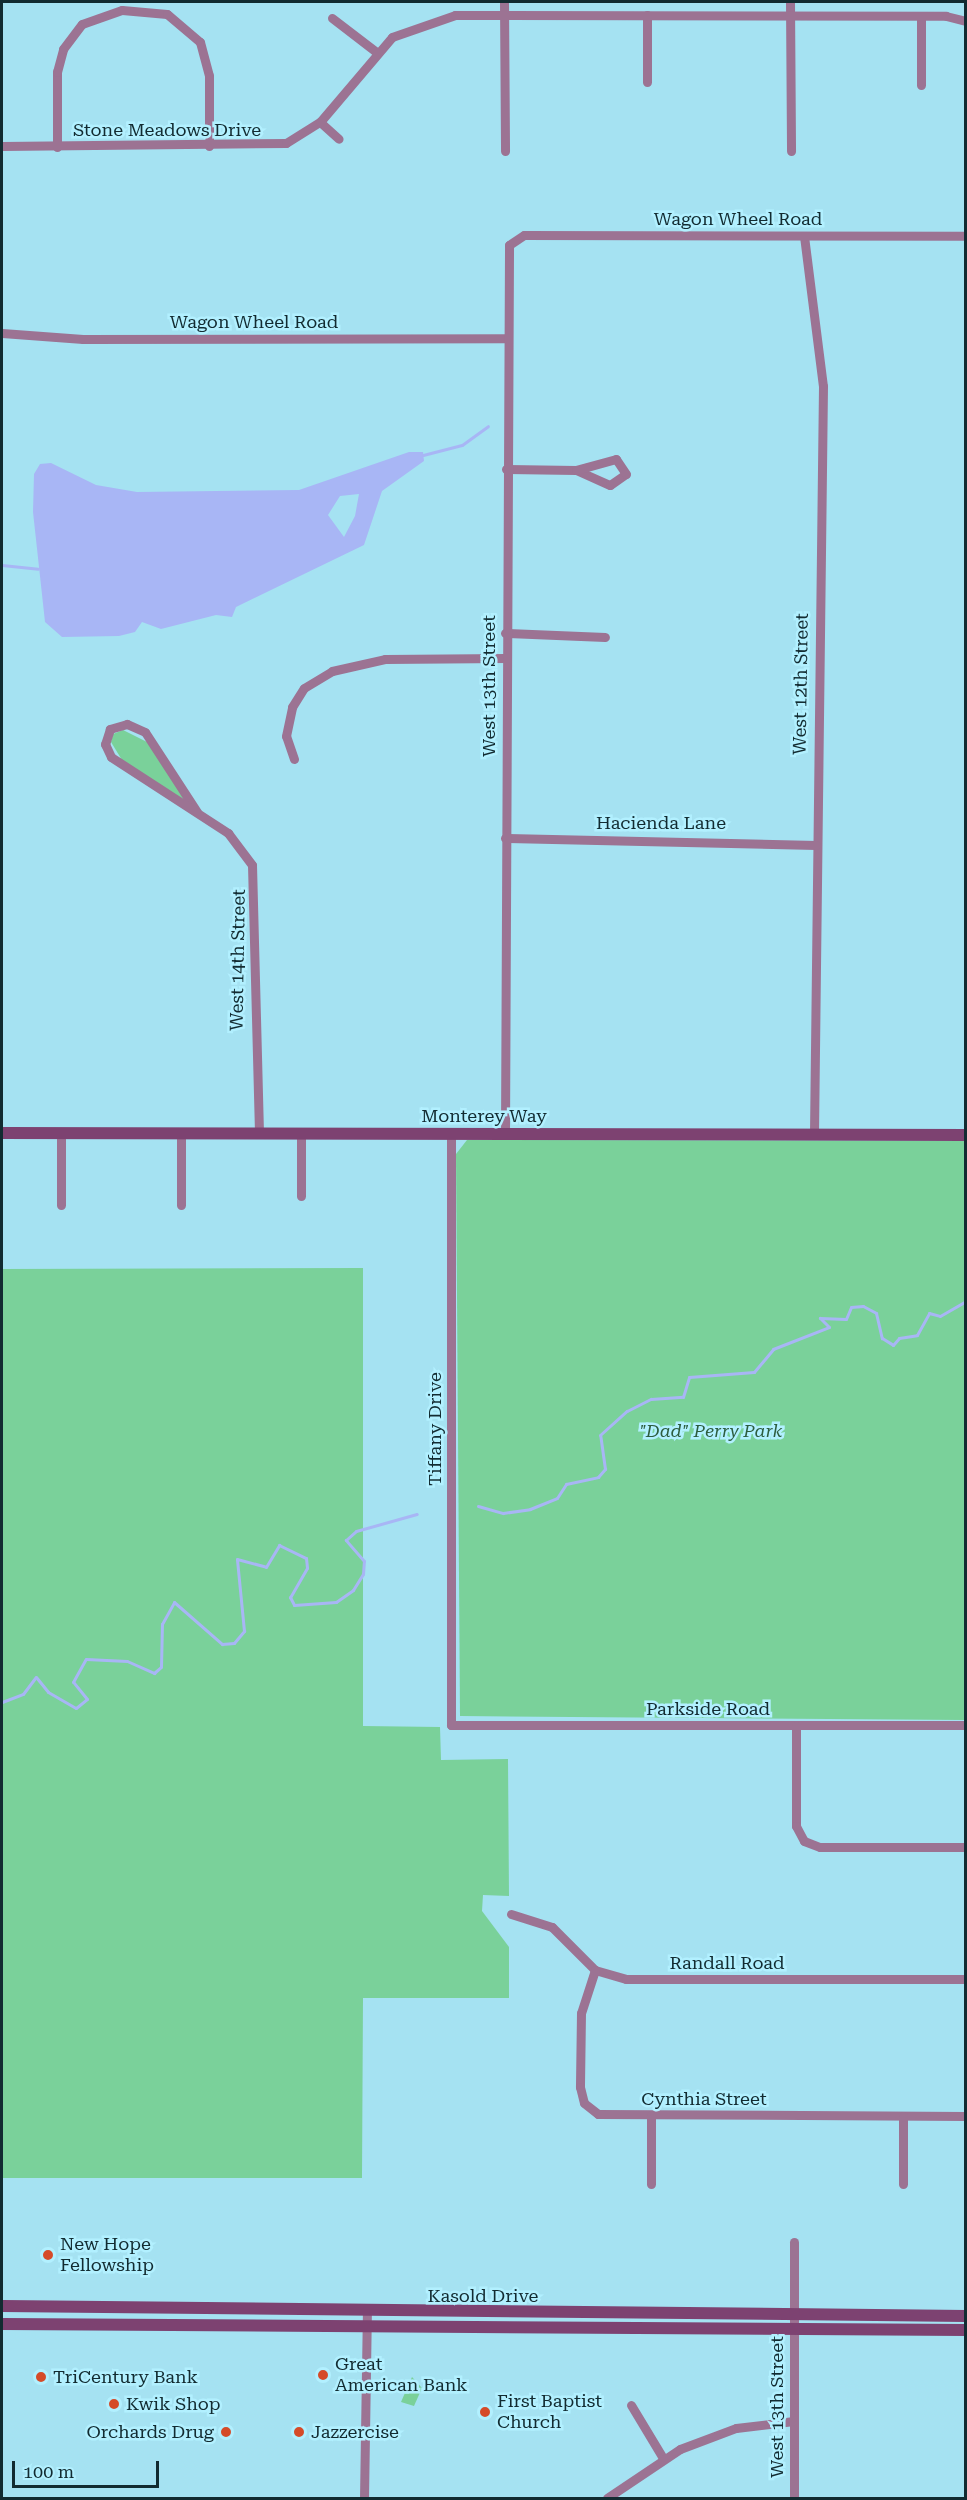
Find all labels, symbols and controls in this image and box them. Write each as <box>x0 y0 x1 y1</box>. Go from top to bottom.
street label: Stone Meadows Drive <box>73 119 261 141</box>
street label: Wagon Wheel Road <box>654 208 822 230</box>
street label: Wagon Wheel Road <box>170 311 338 333</box>
street label: West 12th Street <box>789 613 813 755</box>
street label: West 13th Street <box>478 615 500 757</box>
street label: Hacienda Lane <box>596 812 726 834</box>
street label: West 14th Street <box>226 889 250 1031</box>
street label: Monterey Way <box>421 1105 547 1127</box>
street label: Tiffany Drive <box>424 1372 446 1486</box>
park label: "Dad" Perry Park <box>640 1420 782 1442</box>
street label: Parkside Road <box>646 1698 770 1720</box>
street label: Randall Road <box>670 1952 784 1974</box>
street label: Cynthia Street <box>641 2088 767 2110</box>
place label: New Hope Fellowship <box>60 2234 154 2276</box>
marker: New Hope Fellowship <box>41 2248 55 2262</box>
street label: Kasold Drive <box>428 2285 538 2307</box>
street label: West 13th Street <box>766 2336 788 2478</box>
place label: Great American Bank <box>335 2354 467 2396</box>
place label: TriCentury Bank <box>53 2366 198 2388</box>
marker: Great American Bank <box>316 2368 330 2382</box>
marker: TriCentury Bank <box>34 2370 48 2384</box>
place label: First Baptist Church <box>497 2391 602 2434</box>
place label: Kwik Shop <box>126 2393 221 2415</box>
marker: Kwik Shop <box>107 2397 121 2411</box>
marker: First Baptist Church <box>478 2405 492 2419</box>
place label: Orchards Drug <box>86 2421 214 2443</box>
place label: Jazzercise <box>311 2421 399 2443</box>
marker: Orchards Drug <box>219 2425 233 2439</box>
marker: Jazzercise <box>292 2425 306 2439</box>
scale bar <box>15 2449 162 2487</box>
text: 100 m <box>23 2461 74 2482</box>

